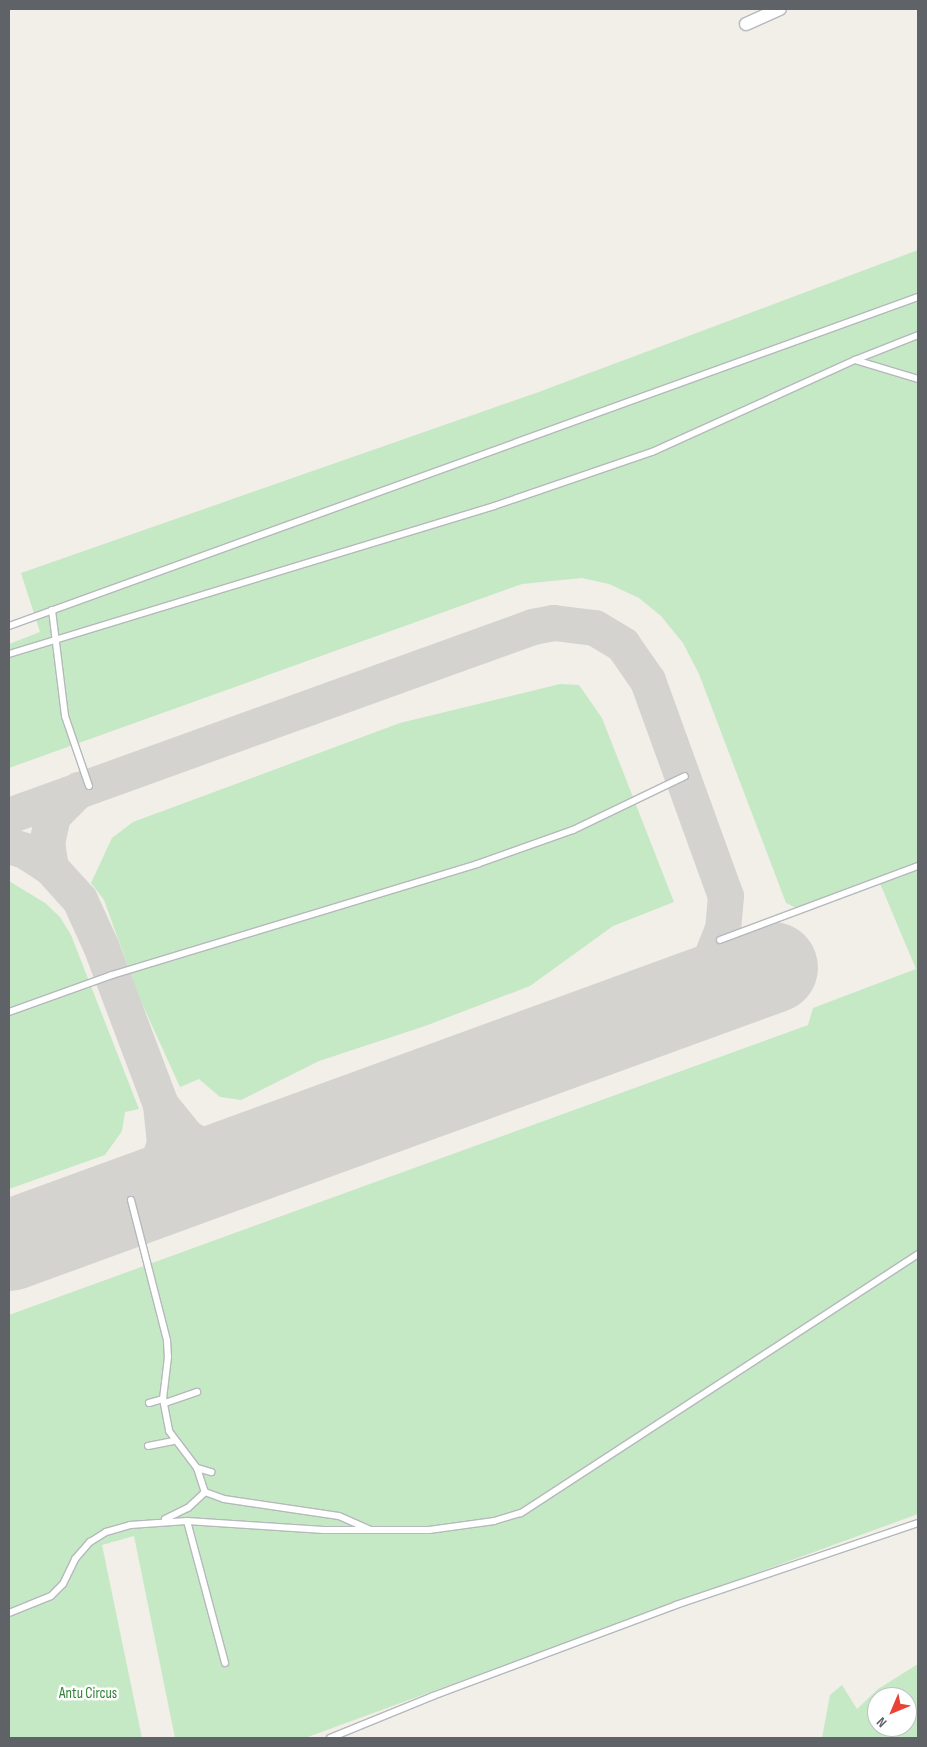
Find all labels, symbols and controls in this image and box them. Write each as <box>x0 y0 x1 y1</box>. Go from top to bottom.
park label: Antu Circus <box>59 1685 117 1703</box>
north arrow <box>867 1687 917 1737</box>
text: N <box>873 1714 890 1731</box>

